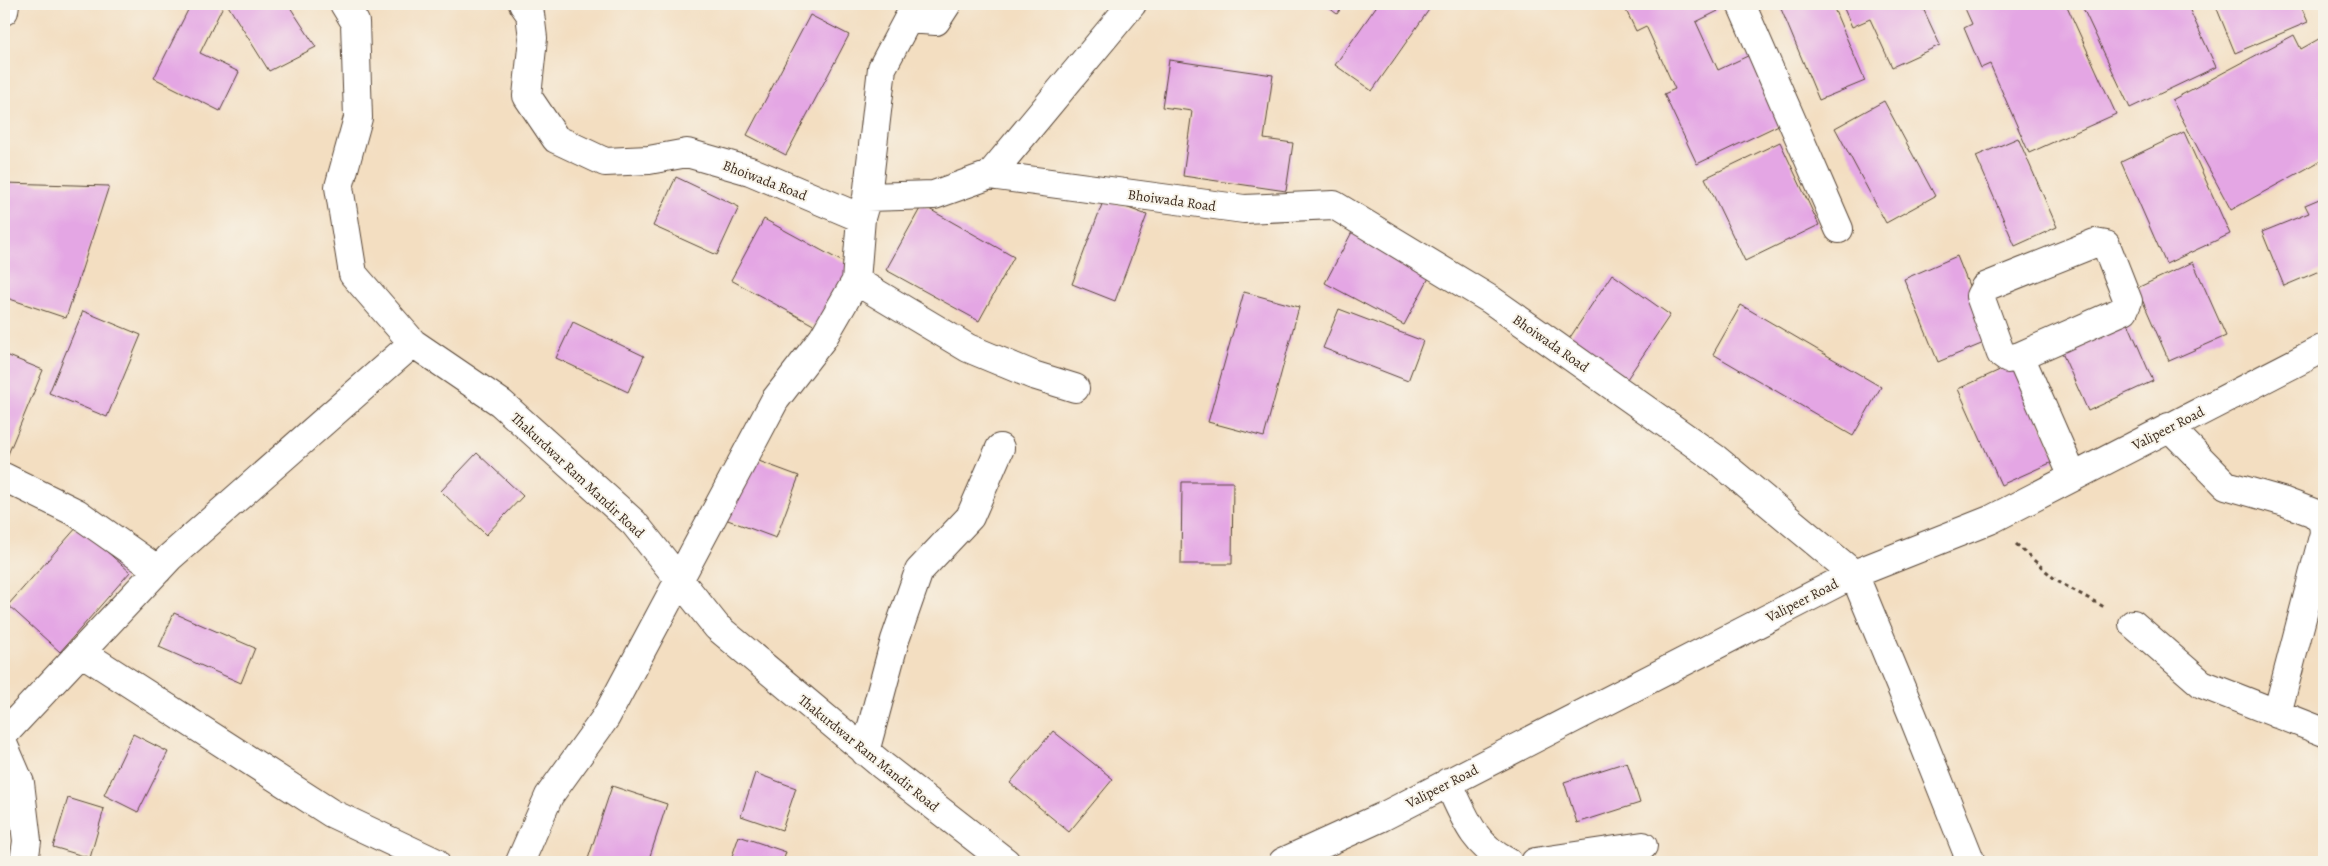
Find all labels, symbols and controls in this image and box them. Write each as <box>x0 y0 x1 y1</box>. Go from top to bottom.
street label: Bhoiwada Road <box>720 156 810 205</box>
street label: Bhoiwada Road <box>1127 185 1218 216</box>
street label: Bhoiwada Road <box>1509 310 1593 377</box>
street label: Valipeer Road <box>2128 402 2208 455</box>
street label: Thakurdwar Ram Mandir Road <box>507 408 649 543</box>
street label: Valipeer Road <box>1762 574 1842 627</box>
street label: Thakurdwar Ram Mandir Road <box>794 691 943 816</box>
street label: Valipeer Road <box>1402 760 1482 813</box>

